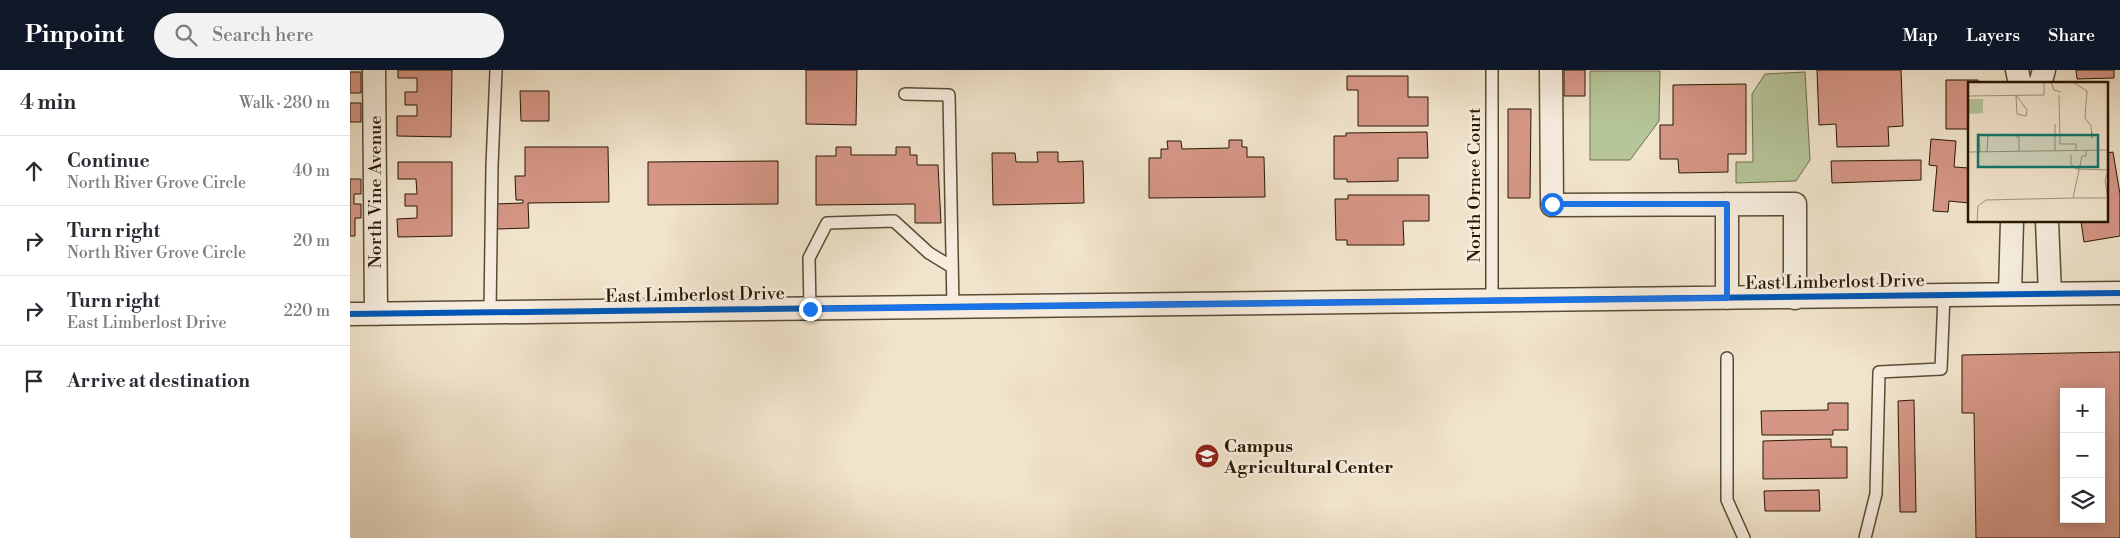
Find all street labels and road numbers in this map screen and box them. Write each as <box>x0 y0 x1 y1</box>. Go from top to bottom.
street label: North Ornee Court <box>1463 107 1486 262</box>
street label: North Vine Avenue <box>364 115 387 269</box>
street label: East Limberlost Drive <box>1745 269 1925 295</box>
street label: East Limberlost Drive <box>605 282 785 308</box>

